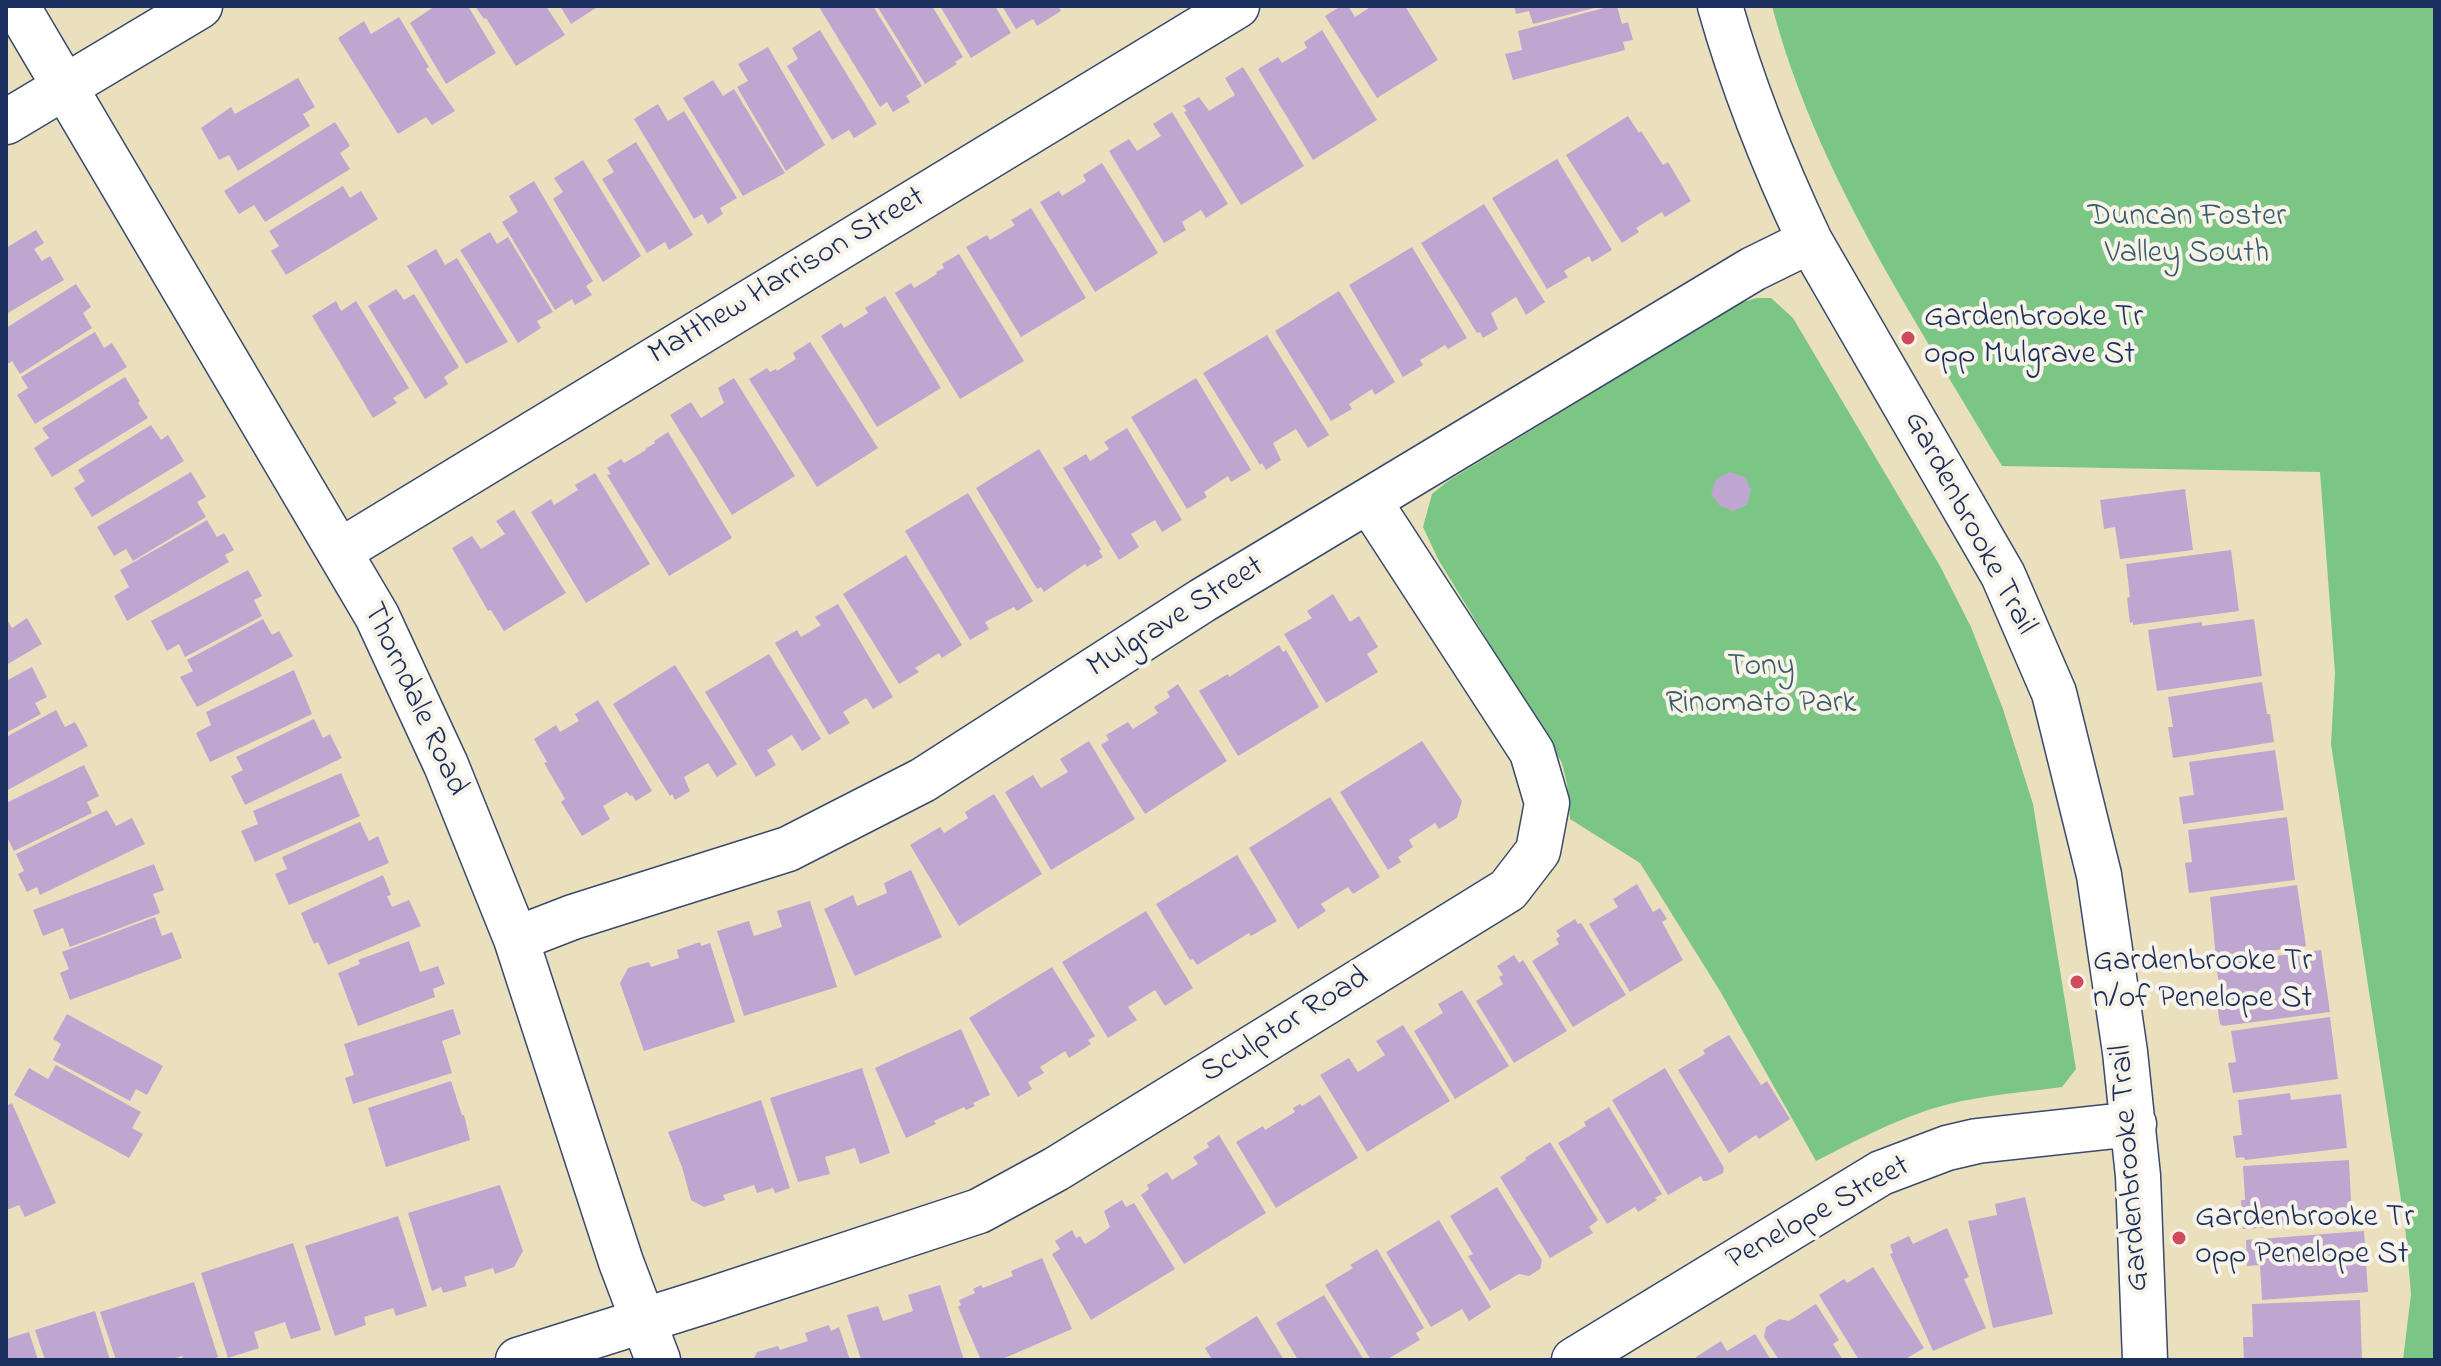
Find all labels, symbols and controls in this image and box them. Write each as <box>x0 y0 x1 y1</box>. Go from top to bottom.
street label: Matthew Harrison Street <box>643 180 933 376</box>
park label: Duncan Foster Valley South <box>2088 200 2286 275</box>
place label: Gardenbrooke Tr opp Mulgrave St <box>1924 301 2143 376</box>
marker: Gardenbrooke Tr opp Mulgrave St <box>1899 329 1917 347</box>
street label: Gardenbrooke Trail <box>1893 406 2043 642</box>
street label: Mulgrave Street <box>1082 549 1272 689</box>
street label: Thorndale Road <box>352 597 474 803</box>
park label: Tony Rinomato Park <box>1665 650 1857 725</box>
place label: Gardenbrooke Tr n/of Penelope St <box>2093 945 2312 1020</box>
street label: Sculptor Road <box>1195 960 1377 1094</box>
marker: Gardenbrooke Tr n/of Penelope St <box>2068 973 2086 991</box>
street label: Gardenbrooke Trail <box>2104 1043 2160 1293</box>
street label: Penelope Street <box>1721 1149 1917 1281</box>
place label: Gardenbrooke Tr opp Penelope St <box>2195 1201 2414 1276</box>
marker: Gardenbrooke Tr opp Penelope St <box>2170 1229 2188 1247</box>

